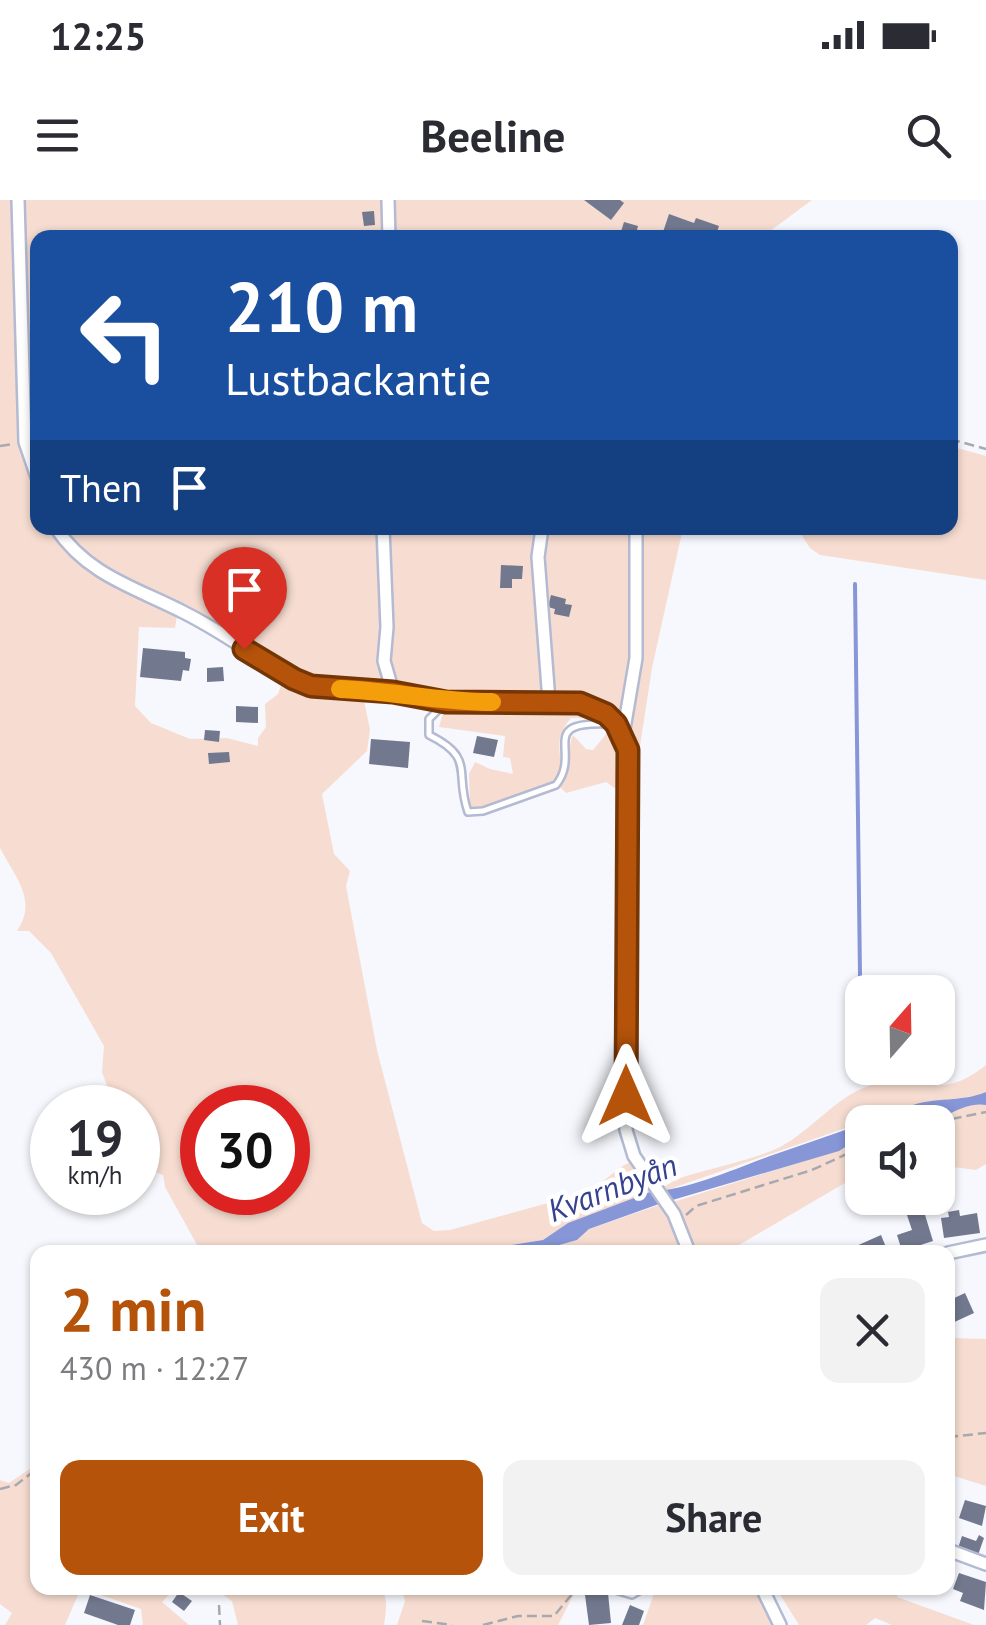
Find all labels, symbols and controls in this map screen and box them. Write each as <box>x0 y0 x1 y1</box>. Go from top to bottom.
text: 12:25 <box>50 11 146 60</box>
text: Beeline <box>421 106 565 164</box>
icon: menu <box>30 108 85 163</box>
icon: search <box>901 108 956 163</box>
text: 210 m <box>225 261 418 351</box>
icon: left <box>60 270 190 400</box>
text: Lustbackantie <box>225 349 491 407</box>
icon: arrive <box>162 460 217 515</box>
text: Then <box>60 463 142 512</box>
pin <box>202 547 287 650</box>
icon: arrive <box>217 562 272 617</box>
north arrow <box>845 975 955 1085</box>
map controls <box>845 975 955 1215</box>
position arrow <box>574 1044 678 1148</box>
speed limit sign: 30 <box>180 1085 310 1215</box>
text: 19 <box>67 1105 123 1170</box>
button: sound <box>845 1105 955 1215</box>
water label: Kvarnbyån <box>541 1143 683 1231</box>
text: km/h <box>68 1159 122 1191</box>
text: 2 min <box>60 1270 206 1348</box>
button: close <box>820 1278 925 1383</box>
text: 430 m · 12:27 <box>60 1347 249 1389</box>
button: Exit <box>60 1460 483 1575</box>
button: Share <box>503 1460 925 1575</box>

